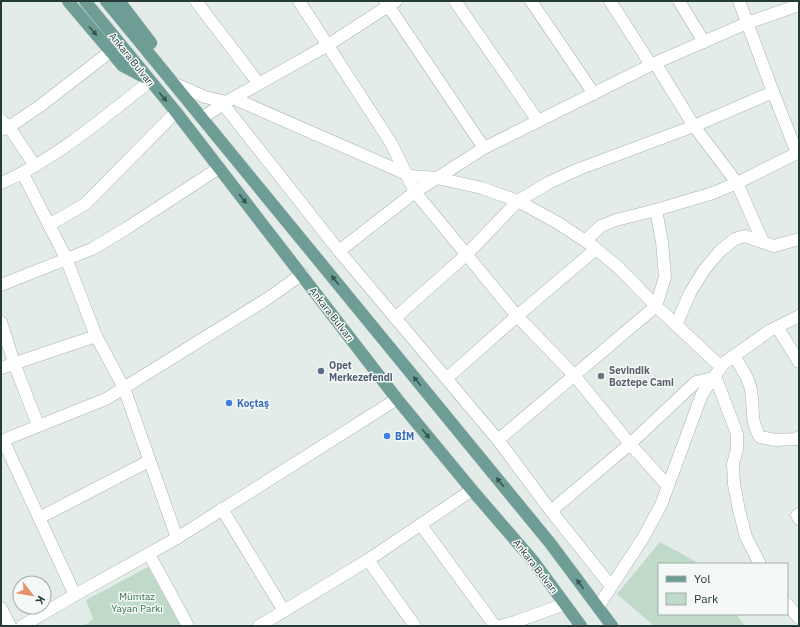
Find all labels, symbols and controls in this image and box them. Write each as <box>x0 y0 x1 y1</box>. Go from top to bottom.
one-way arrow <box>89 25 98 36</box>
street label: Ankara Bulvarı <box>106 30 157 89</box>
one-way arrow <box>158 91 167 102</box>
one-way arrow <box>239 193 247 204</box>
one-way arrow <box>331 275 339 286</box>
street label: Ankara Bulvarı <box>306 285 357 344</box>
place label: Opet Merkezefendi <box>329 359 393 384</box>
place label: Sevindik Boztepe Cami <box>609 364 674 389</box>
marker: Opet Merkezefendi <box>316 366 326 376</box>
marker: Sevindik Boztepe Cami <box>596 371 606 381</box>
one-way arrow <box>413 376 422 386</box>
place label: Koçtaş <box>237 397 269 410</box>
marker: Koçtaş <box>224 398 234 408</box>
one-way arrow <box>422 428 431 439</box>
place label: BİM <box>395 430 414 443</box>
marker: BİM <box>382 431 392 441</box>
one-way arrow <box>495 476 504 487</box>
street label: Ankara Bulvarı <box>510 537 561 596</box>
legend <box>658 563 788 615</box>
text: Yol <box>694 571 711 586</box>
north arrow <box>12 575 52 615</box>
one-way arrow <box>576 578 585 589</box>
park label: Mümtaz Yayan Parkı <box>111 590 163 615</box>
text: Park <box>694 591 719 606</box>
text: K <box>32 593 49 607</box>

